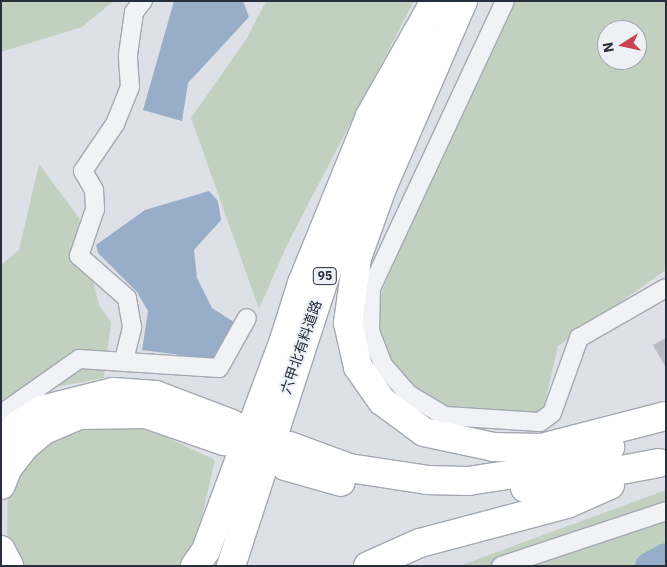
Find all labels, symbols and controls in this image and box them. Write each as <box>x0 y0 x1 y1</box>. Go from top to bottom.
north arrow <box>597 20 647 70</box>
text: N <box>598 41 618 54</box>
road number: 95 <box>312 266 338 286</box>
street label: 六甲北有料道路 <box>277 298 325 396</box>

